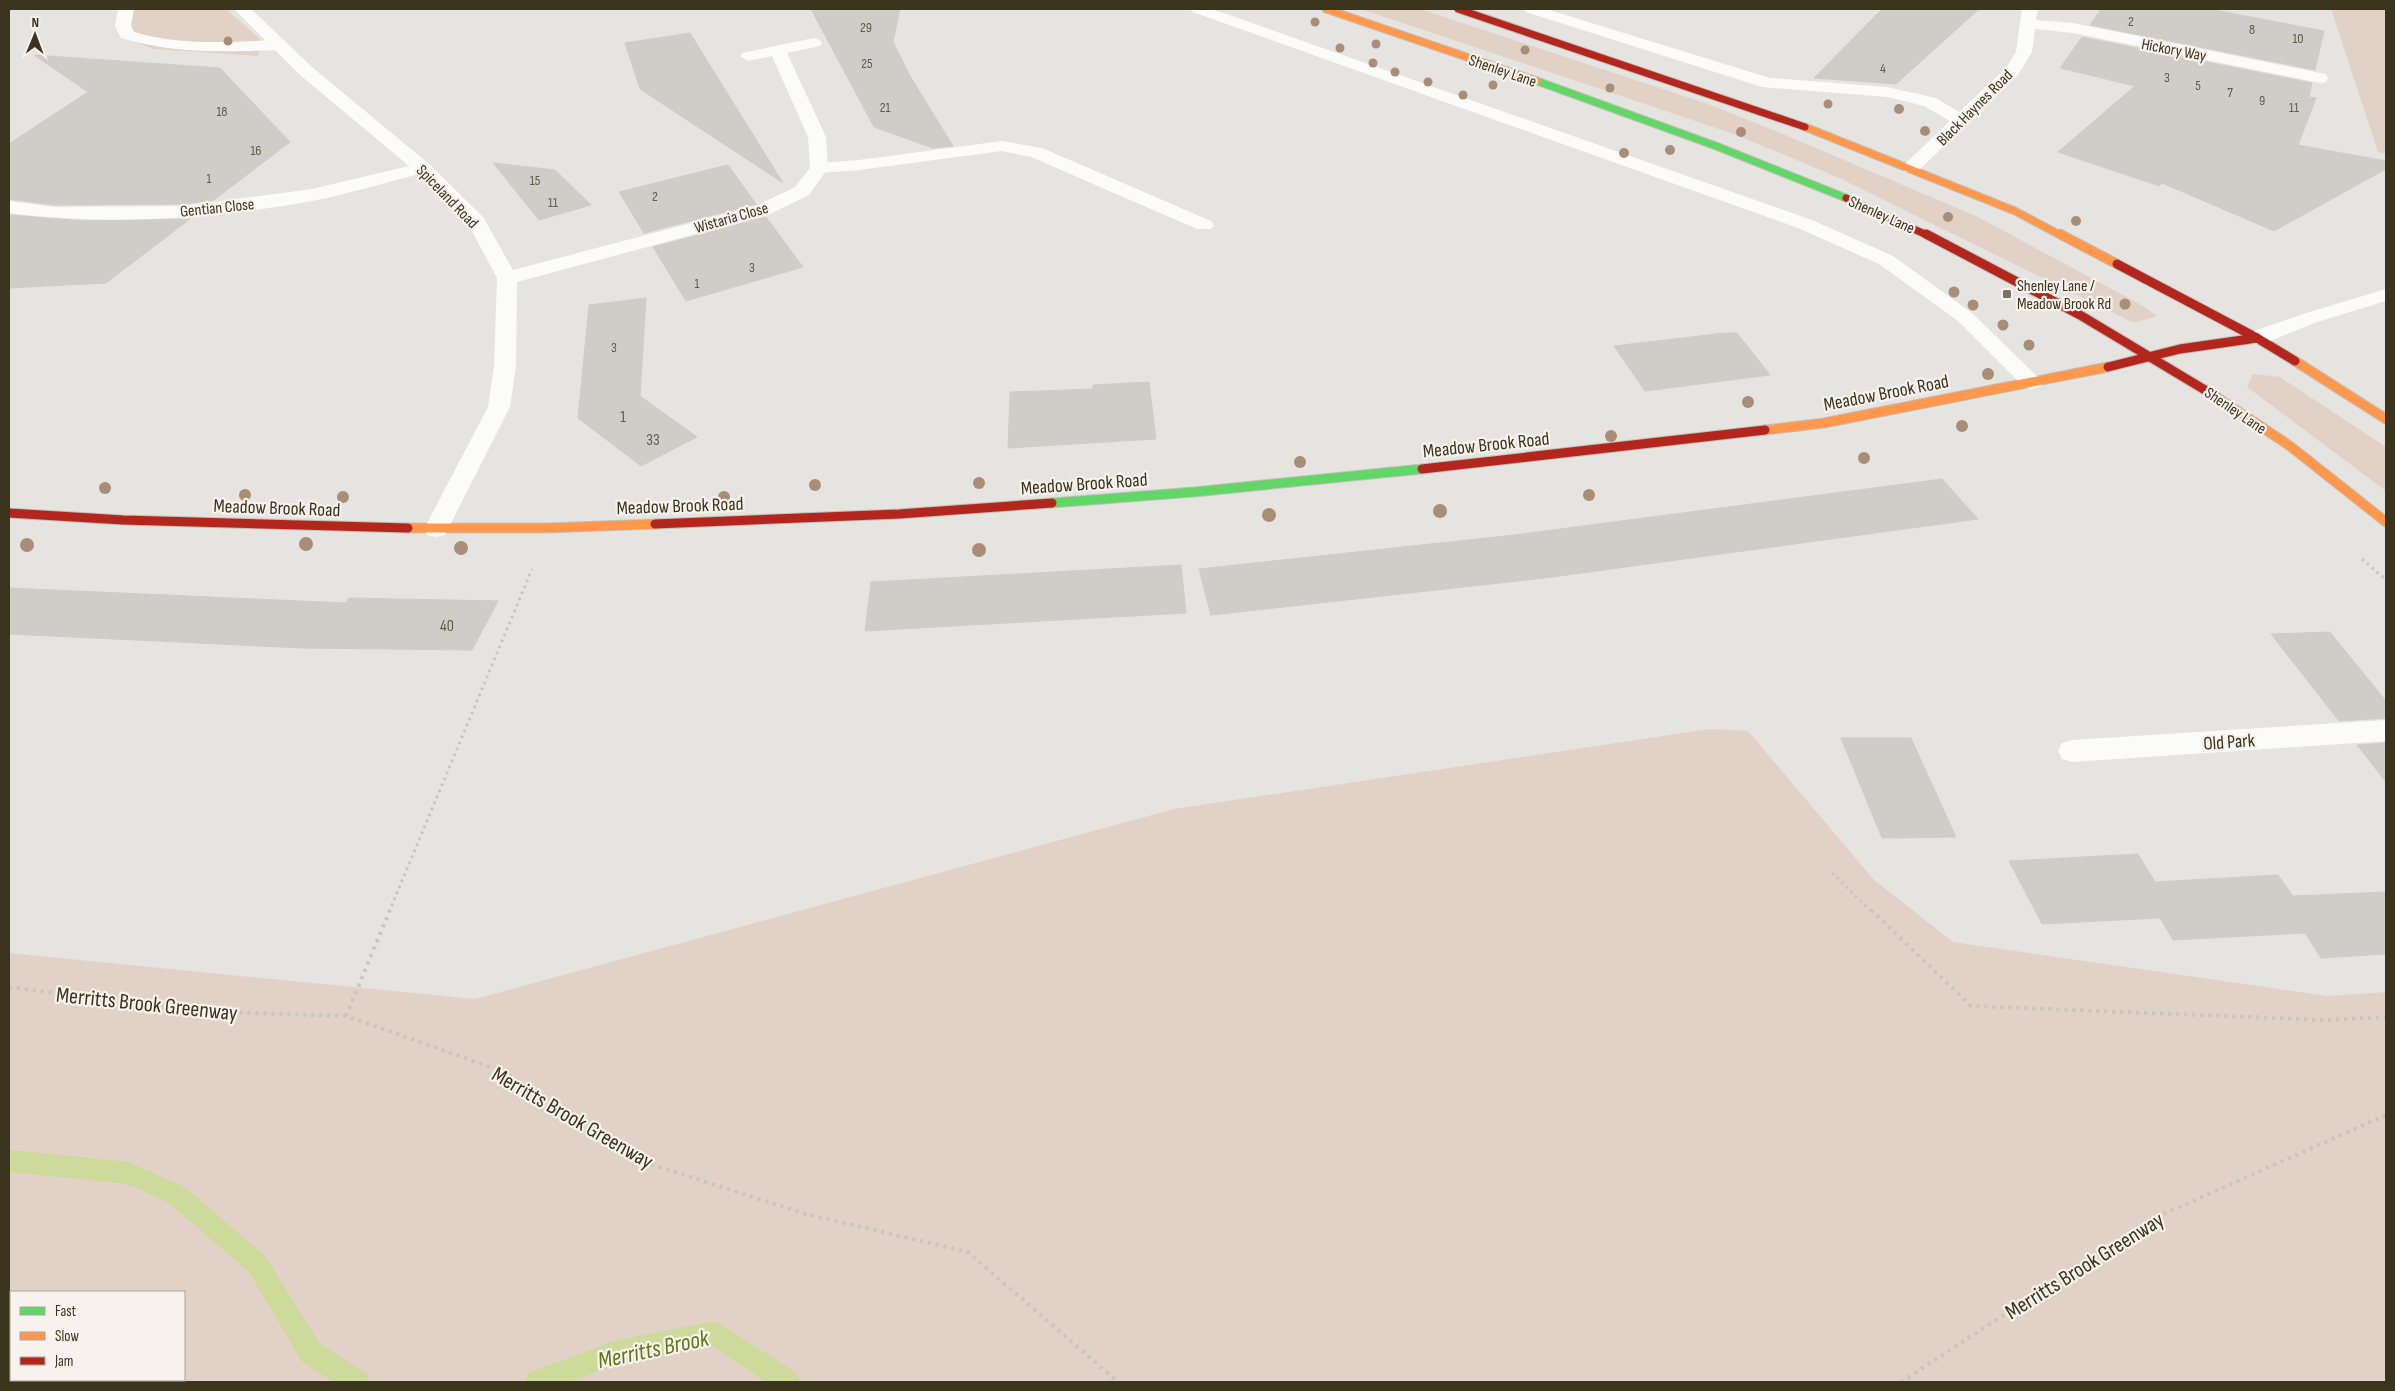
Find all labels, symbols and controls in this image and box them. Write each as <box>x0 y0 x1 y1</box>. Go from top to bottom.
north arrow <box>10 10 60 60</box>
house number: 2 <box>2128 13 2134 30</box>
text: N <box>31 14 39 31</box>
house number: 29 <box>860 19 872 36</box>
house number: 8 <box>2249 21 2255 38</box>
house number: 10 <box>2292 30 2304 47</box>
street label: Hickory Way <box>2140 35 2208 66</box>
street label: Shenley Lane <box>1466 51 1539 92</box>
house number: 25 <box>861 55 873 72</box>
house number: 4 <box>1880 60 1886 77</box>
street label: Black Haynes Road <box>1933 66 2017 150</box>
house number: 3 <box>2164 69 2170 86</box>
house number: 5 <box>2195 77 2201 94</box>
house number: 7 <box>2227 84 2233 101</box>
house number: 9 <box>2259 92 2265 109</box>
house number: 21 <box>880 99 890 116</box>
house number: 11 <box>2289 99 2299 116</box>
house number: 18 <box>216 103 228 120</box>
house number: 16 <box>250 142 262 159</box>
street label: Spiceland Road <box>412 161 482 233</box>
house number: 1 <box>207 170 212 187</box>
house number: 15 <box>530 172 541 189</box>
house number: 2 <box>652 188 658 205</box>
street label: Shenley Lane <box>1845 192 1917 238</box>
house number: 11 <box>548 194 558 211</box>
street label: Gentian Close <box>179 195 255 222</box>
street label: Wistaria Close <box>692 199 771 238</box>
house number: 3 <box>749 259 755 276</box>
house number: 1 <box>695 275 700 292</box>
place label: Shenley Lane / Meadow Brook Rd <box>2017 277 2111 314</box>
marker: Shenley Lane / Meadow Brook Rd <box>2001 288 2013 300</box>
house number: 3 <box>611 339 617 356</box>
street label: Meadow Brook Road <box>1822 370 1951 417</box>
street label: Shenley Lane <box>2201 384 2270 439</box>
house number: 1 <box>620 408 626 427</box>
street label: Meadow Brook Road <box>1422 427 1550 464</box>
house number: 33 <box>646 431 660 450</box>
street label: Meadow Brook Road <box>1020 469 1148 500</box>
street label: Meadow Brook Road <box>616 493 744 520</box>
street label: Meadow Brook Road <box>213 495 341 522</box>
house number: 40 <box>440 617 454 636</box>
street label: Old Park <box>2203 729 2256 756</box>
street label: Merritts Brook Greenway <box>55 982 239 1027</box>
street label: Merritts Brook Greenway <box>487 1061 658 1176</box>
street label: Merritts Brook Greenway <box>2000 1206 2170 1326</box>
legend <box>10 1291 185 1381</box>
text: Fast <box>55 1302 77 1321</box>
water label: Merritts Brook <box>595 1323 712 1375</box>
text: Slow <box>55 1327 79 1346</box>
text: Jam <box>54 1352 73 1371</box>

